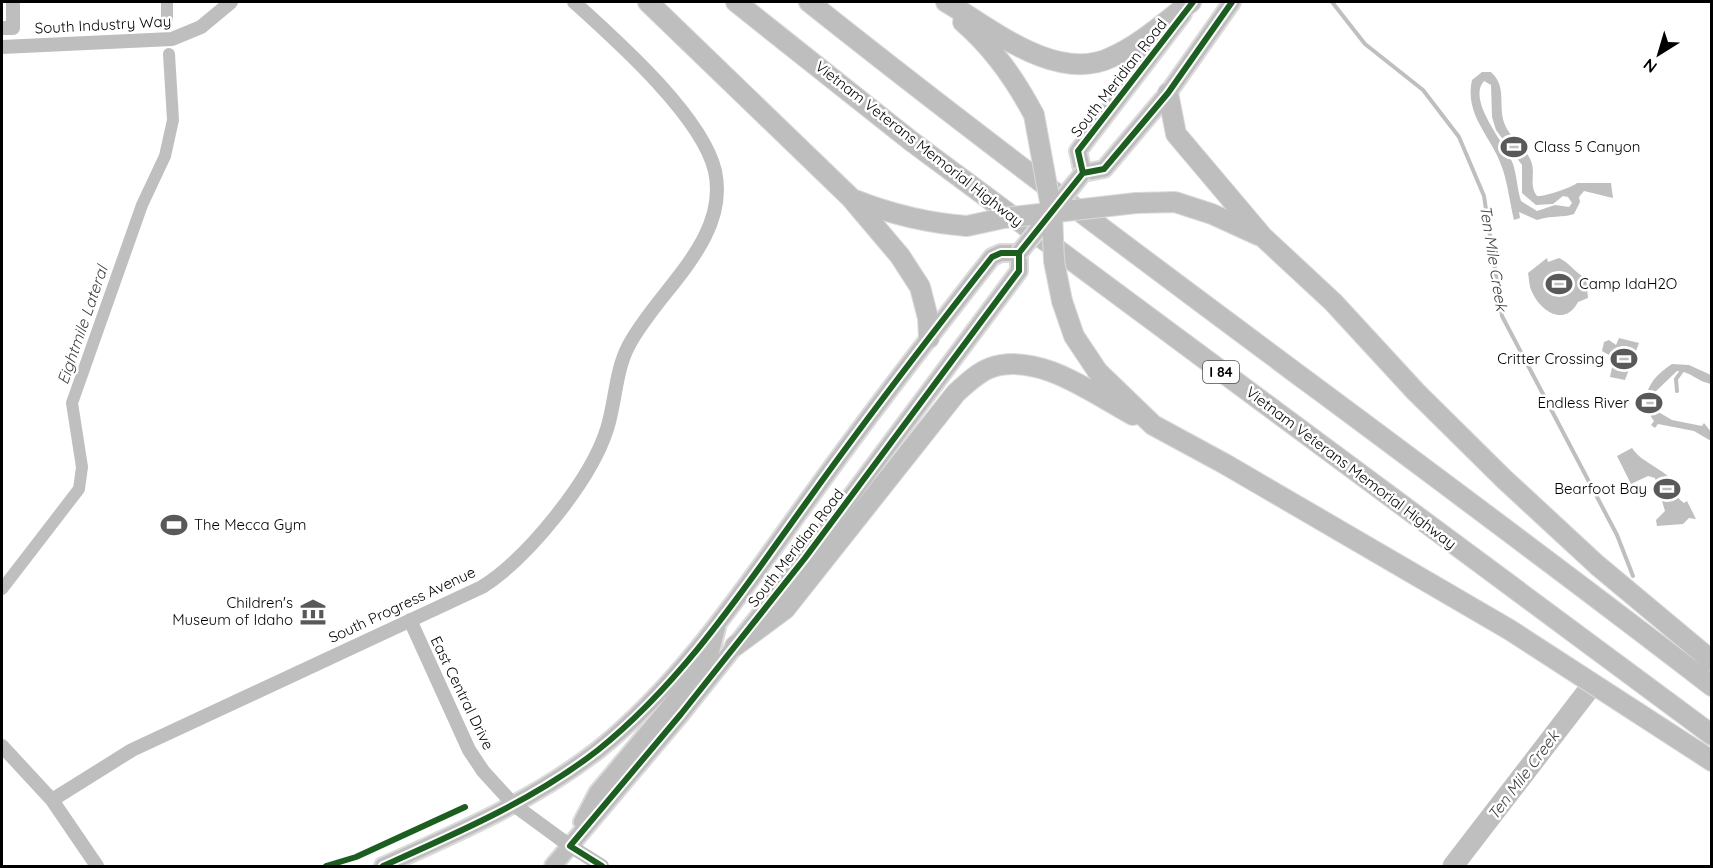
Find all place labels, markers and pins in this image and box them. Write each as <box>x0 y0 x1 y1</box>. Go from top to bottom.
sports icon: Class 5 Canyon <box>1499 132 1529 162</box>
place label: Class 5 Canyon <box>1534 137 1640 156</box>
sports icon: Camp IdaH2O <box>1544 269 1574 299</box>
place label: Camp IdaH2O <box>1579 274 1677 293</box>
sports icon: Critter Crossing <box>1609 344 1639 374</box>
place label: Critter Crossing <box>1497 349 1604 368</box>
sports icon: Endless River <box>1634 388 1664 418</box>
place label: Endless River <box>1537 393 1629 412</box>
sports icon: Bearfoot Bay <box>1652 474 1682 504</box>
place label: Bearfoot Bay <box>1554 479 1647 498</box>
sports icon: The Mecca Gym <box>159 510 189 540</box>
place label: The Mecca Gym <box>194 515 306 534</box>
place label: Children's Museum of Idaho <box>172 593 293 629</box>
museum icon: Children's Museum of Idaho <box>298 597 328 627</box>

